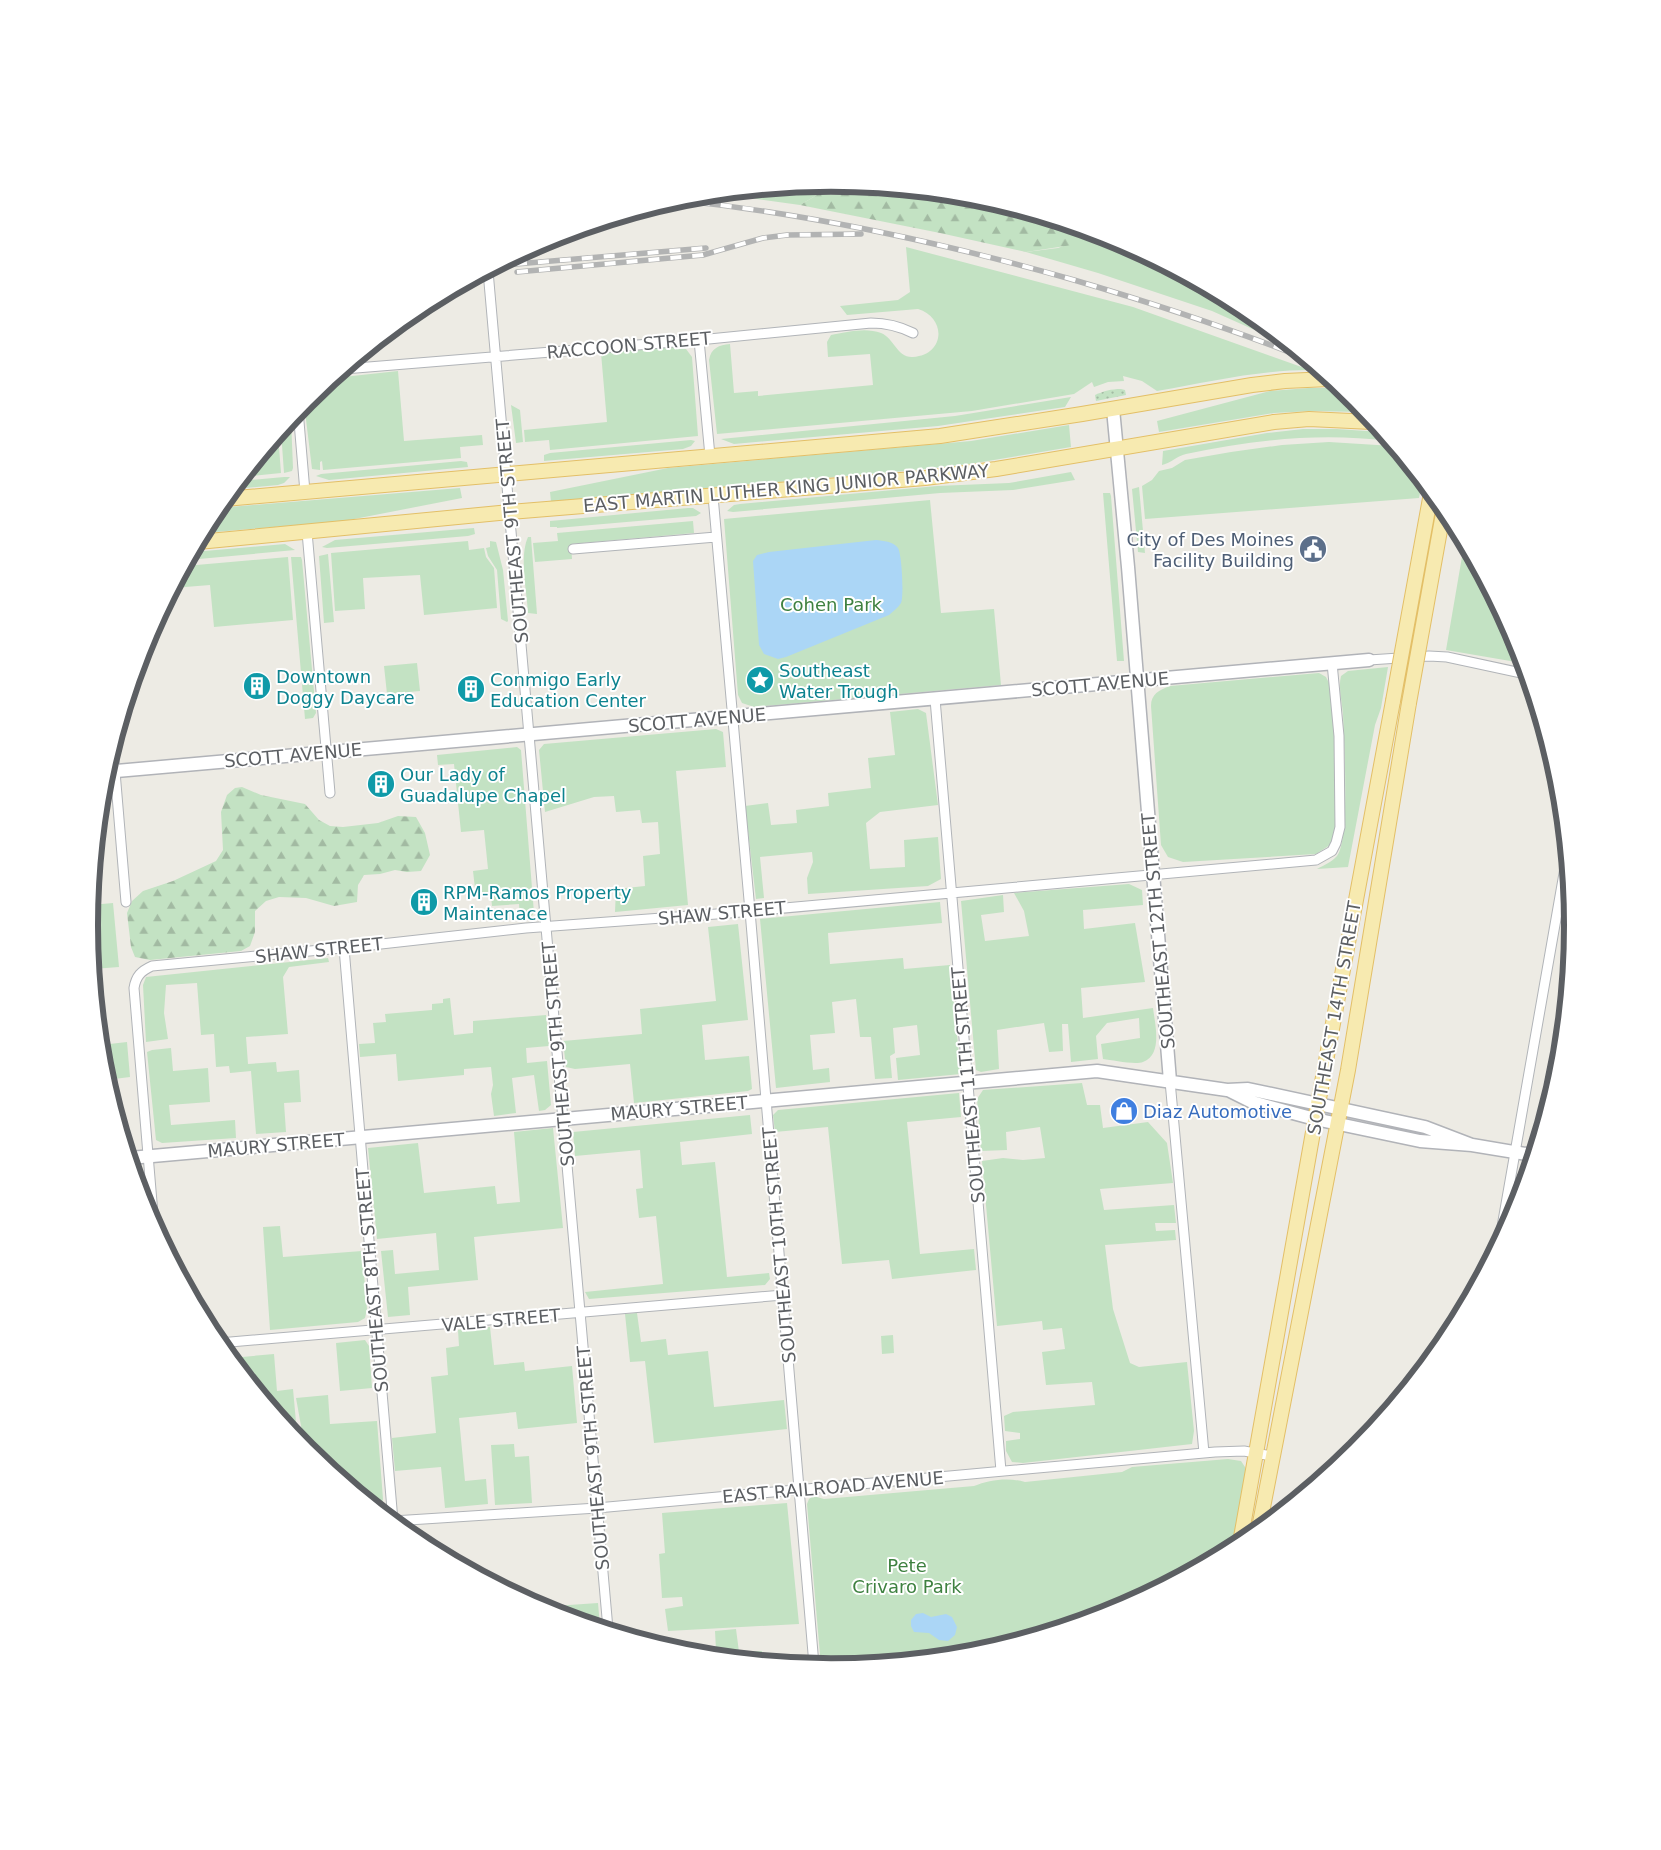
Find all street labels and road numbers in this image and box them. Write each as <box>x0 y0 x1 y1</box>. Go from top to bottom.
street label: RACCOON STREET <box>546 327 713 363</box>
street label: SOUTHEAST 9TH STREET <box>492 417 532 644</box>
street label: EAST MARTIN LUTHER KING JUNIOR PARKWAY <box>582 460 991 516</box>
street label: SCOTT AVENUE <box>1030 668 1170 700</box>
street label: SCOTT AVENUE <box>627 704 767 736</box>
street label: SCOTT AVENUE <box>223 739 363 771</box>
street label: SOUTHEAST 12TH STREET <box>1137 811 1179 1050</box>
street label: SHAW STREET <box>657 897 788 929</box>
street label: SOUTHEAST 14TH STREET <box>1303 899 1365 1136</box>
street label: SHAW STREET <box>254 933 385 967</box>
street label: SOUTHEAST 9TH STREET <box>538 940 578 1167</box>
street label: SOUTHEAST 11TH STREET <box>947 965 989 1204</box>
street label: MAURY STREET <box>609 1091 750 1124</box>
street label: SOUTHEAST 10TH STREET <box>758 1125 800 1364</box>
street label: MAURY STREET <box>206 1128 347 1161</box>
street label: SOUTHEAST 8TH STREET <box>352 1166 392 1393</box>
street label: VALE STREET <box>441 1304 562 1336</box>
street label: SOUTHEAST 9TH STREET <box>573 1344 613 1571</box>
street label: EAST RAILROAD AVENUE <box>721 1467 945 1507</box>

